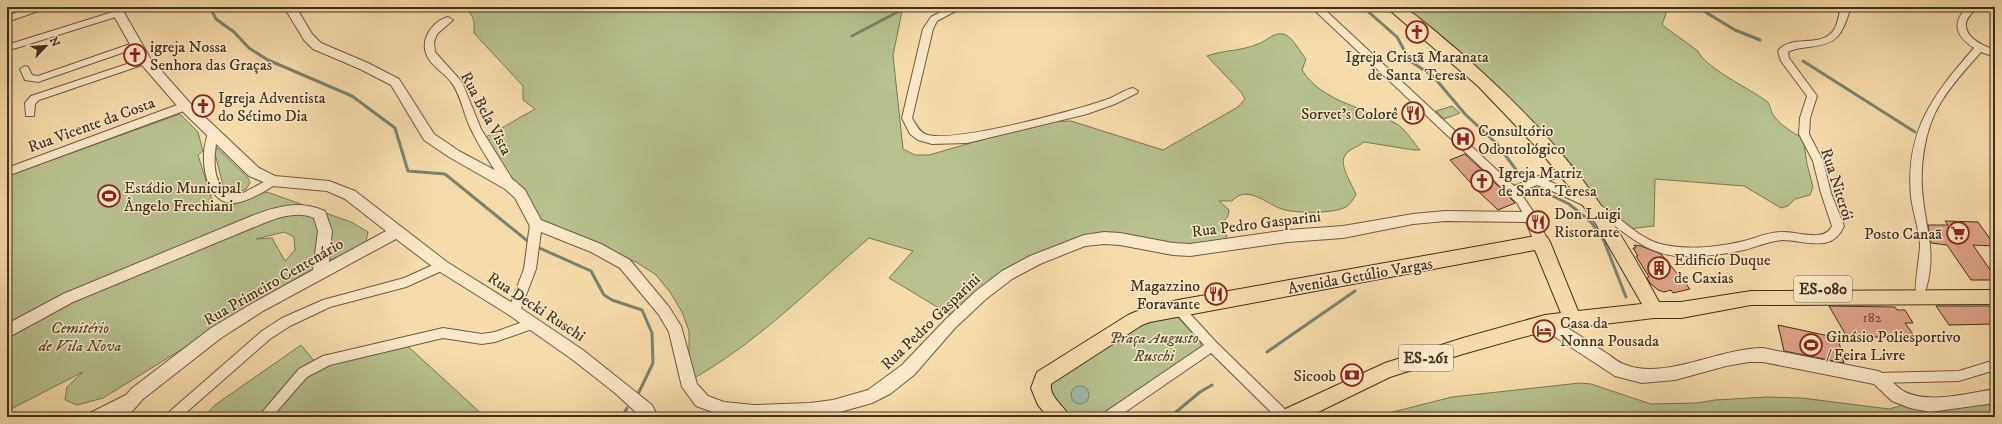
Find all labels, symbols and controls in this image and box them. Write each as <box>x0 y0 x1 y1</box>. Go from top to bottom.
church icon: Igreja Cristã Maranata de Santa Teresa <box>1404 19 1430 45</box>
north arrow <box>26 26 66 66</box>
text: N <box>46 35 62 49</box>
place label: igreja Nossa Senhora das Graças <box>150 37 272 75</box>
church icon: igreja Nossa Senhora das Graças <box>122 42 148 68</box>
place label: Igreja Cristã Maranata de Santa Teresa <box>1345 47 1489 85</box>
street label: Rua Bela Vista <box>456 68 517 159</box>
place label: Igreja Adventista do Sétimo Dia <box>218 88 326 126</box>
street label: Rua Vicente da Costa <box>25 93 158 157</box>
church icon: Igreja Adventista do Sétimo Dia <box>190 93 216 119</box>
restaurant icon: Sorvet's Colorê <box>1400 100 1426 126</box>
place label: Sorvet's Colorê <box>1301 104 1398 124</box>
place label: Consultório Odontológico <box>1478 121 1566 159</box>
hospital icon: Consultório Odontológico <box>1450 126 1476 152</box>
street label: Rua Niterói <box>1816 146 1858 223</box>
place label: Igreja Matriz de Santa Teresa <box>1498 163 1597 201</box>
church icon: Igreja Matriz de Santa Teresa <box>1469 168 1495 194</box>
place label: Estádio Municipal Ângelo Frechiani <box>124 178 241 216</box>
sports icon: Estádio Municipal Ângelo Frechiani <box>96 183 122 209</box>
place label: Don Luigi Ristorante <box>1554 204 1621 242</box>
street label: Rua Pedro Gasparini <box>1190 206 1322 242</box>
restaurant icon: Don Luigi Ristorante <box>1525 209 1551 235</box>
supermarket icon: Posto Canaã <box>1945 220 1971 246</box>
place label: Posto Canaã <box>1864 224 1942 244</box>
street label: Rua Primeiro Centenário <box>200 234 347 330</box>
place label: Edificío Duque de Caxias <box>1674 250 1771 288</box>
street label: Avenida Getúlio Vargas <box>1286 253 1434 299</box>
building icon: Edificío Duque de Caxias <box>1646 255 1672 281</box>
street label: Rua Decki Ruschi <box>484 268 589 346</box>
street label: Rua Pedro Gasparini <box>877 269 984 374</box>
place label: Magazzino Foravante <box>1130 276 1200 314</box>
road number: ES-080 <box>1794 276 1852 302</box>
restaurant icon: Magazzino Foravante <box>1203 281 1229 307</box>
house number: 182 <box>1862 309 1882 327</box>
place label: Casa da Nonna Pousada <box>1560 313 1659 351</box>
park label: Cemitério de Vila Nova <box>38 318 121 356</box>
hotel icon: Casa da Nonna Pousada <box>1531 318 1557 344</box>
place label: Ginásio Poliesportivo / Feira Livre <box>1826 327 1961 365</box>
park label: Praça Augusto Ruschi <box>1109 328 1199 366</box>
sports icon: Ginásio Poliesportivo / Feira Livre <box>1798 332 1824 358</box>
road number: ES-261 <box>1399 345 1453 371</box>
bank icon: Sicoob <box>1339 362 1365 388</box>
place label: Sicoob <box>1294 366 1336 386</box>

